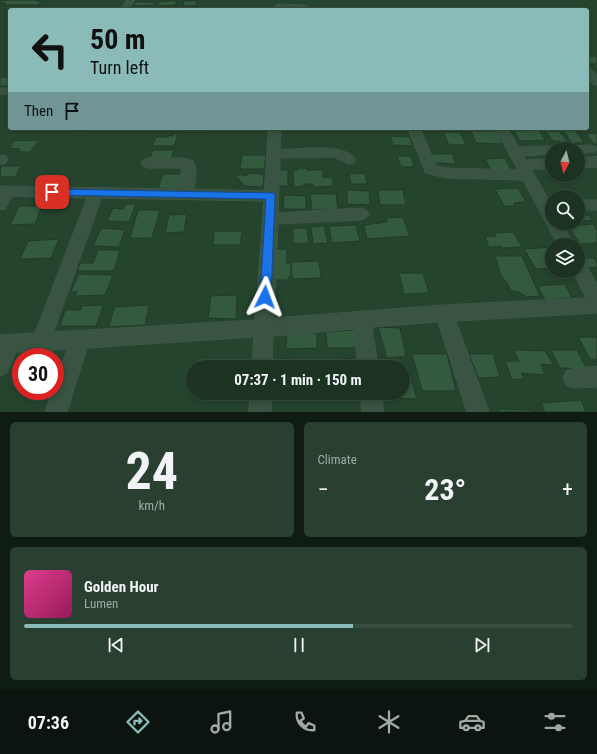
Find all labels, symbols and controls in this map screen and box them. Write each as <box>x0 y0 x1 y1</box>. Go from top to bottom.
text: 50 m <box>90 23 146 56</box>
icon: left <box>24 24 76 76</box>
text: Turn left <box>90 57 149 78</box>
icon: arrive <box>61 100 83 122</box>
text: Then <box>24 102 53 120</box>
north arrow <box>545 142 585 182</box>
map controls <box>545 142 585 278</box>
pin <box>35 175 69 209</box>
icon: arrive <box>41 181 63 203</box>
button: search <box>545 190 585 230</box>
button: layers <box>545 238 585 278</box>
position arrow <box>244 276 286 318</box>
speed limit sign: 30 <box>12 348 64 400</box>
text: 07:37 · 1 min · 150 m <box>234 371 362 389</box>
text: 24 <box>125 441 178 502</box>
text: Climate <box>318 452 357 467</box>
text: 23° <box>424 472 466 507</box>
text: − <box>318 477 329 502</box>
text: + <box>562 477 573 502</box>
text: km/h <box>138 498 165 513</box>
text: Golden Hour <box>84 578 159 596</box>
text: Lumen <box>84 596 118 611</box>
icon: previous <box>105 634 127 656</box>
icon: pause <box>288 634 310 656</box>
icon: next <box>471 634 493 656</box>
icon: directions <box>124 708 152 736</box>
icon: music <box>208 708 236 736</box>
icon: phone <box>291 708 319 736</box>
icon: climate <box>375 708 403 736</box>
icon: car <box>458 708 486 736</box>
icon: filters <box>541 708 569 736</box>
text: 07:36 <box>28 712 69 733</box>

